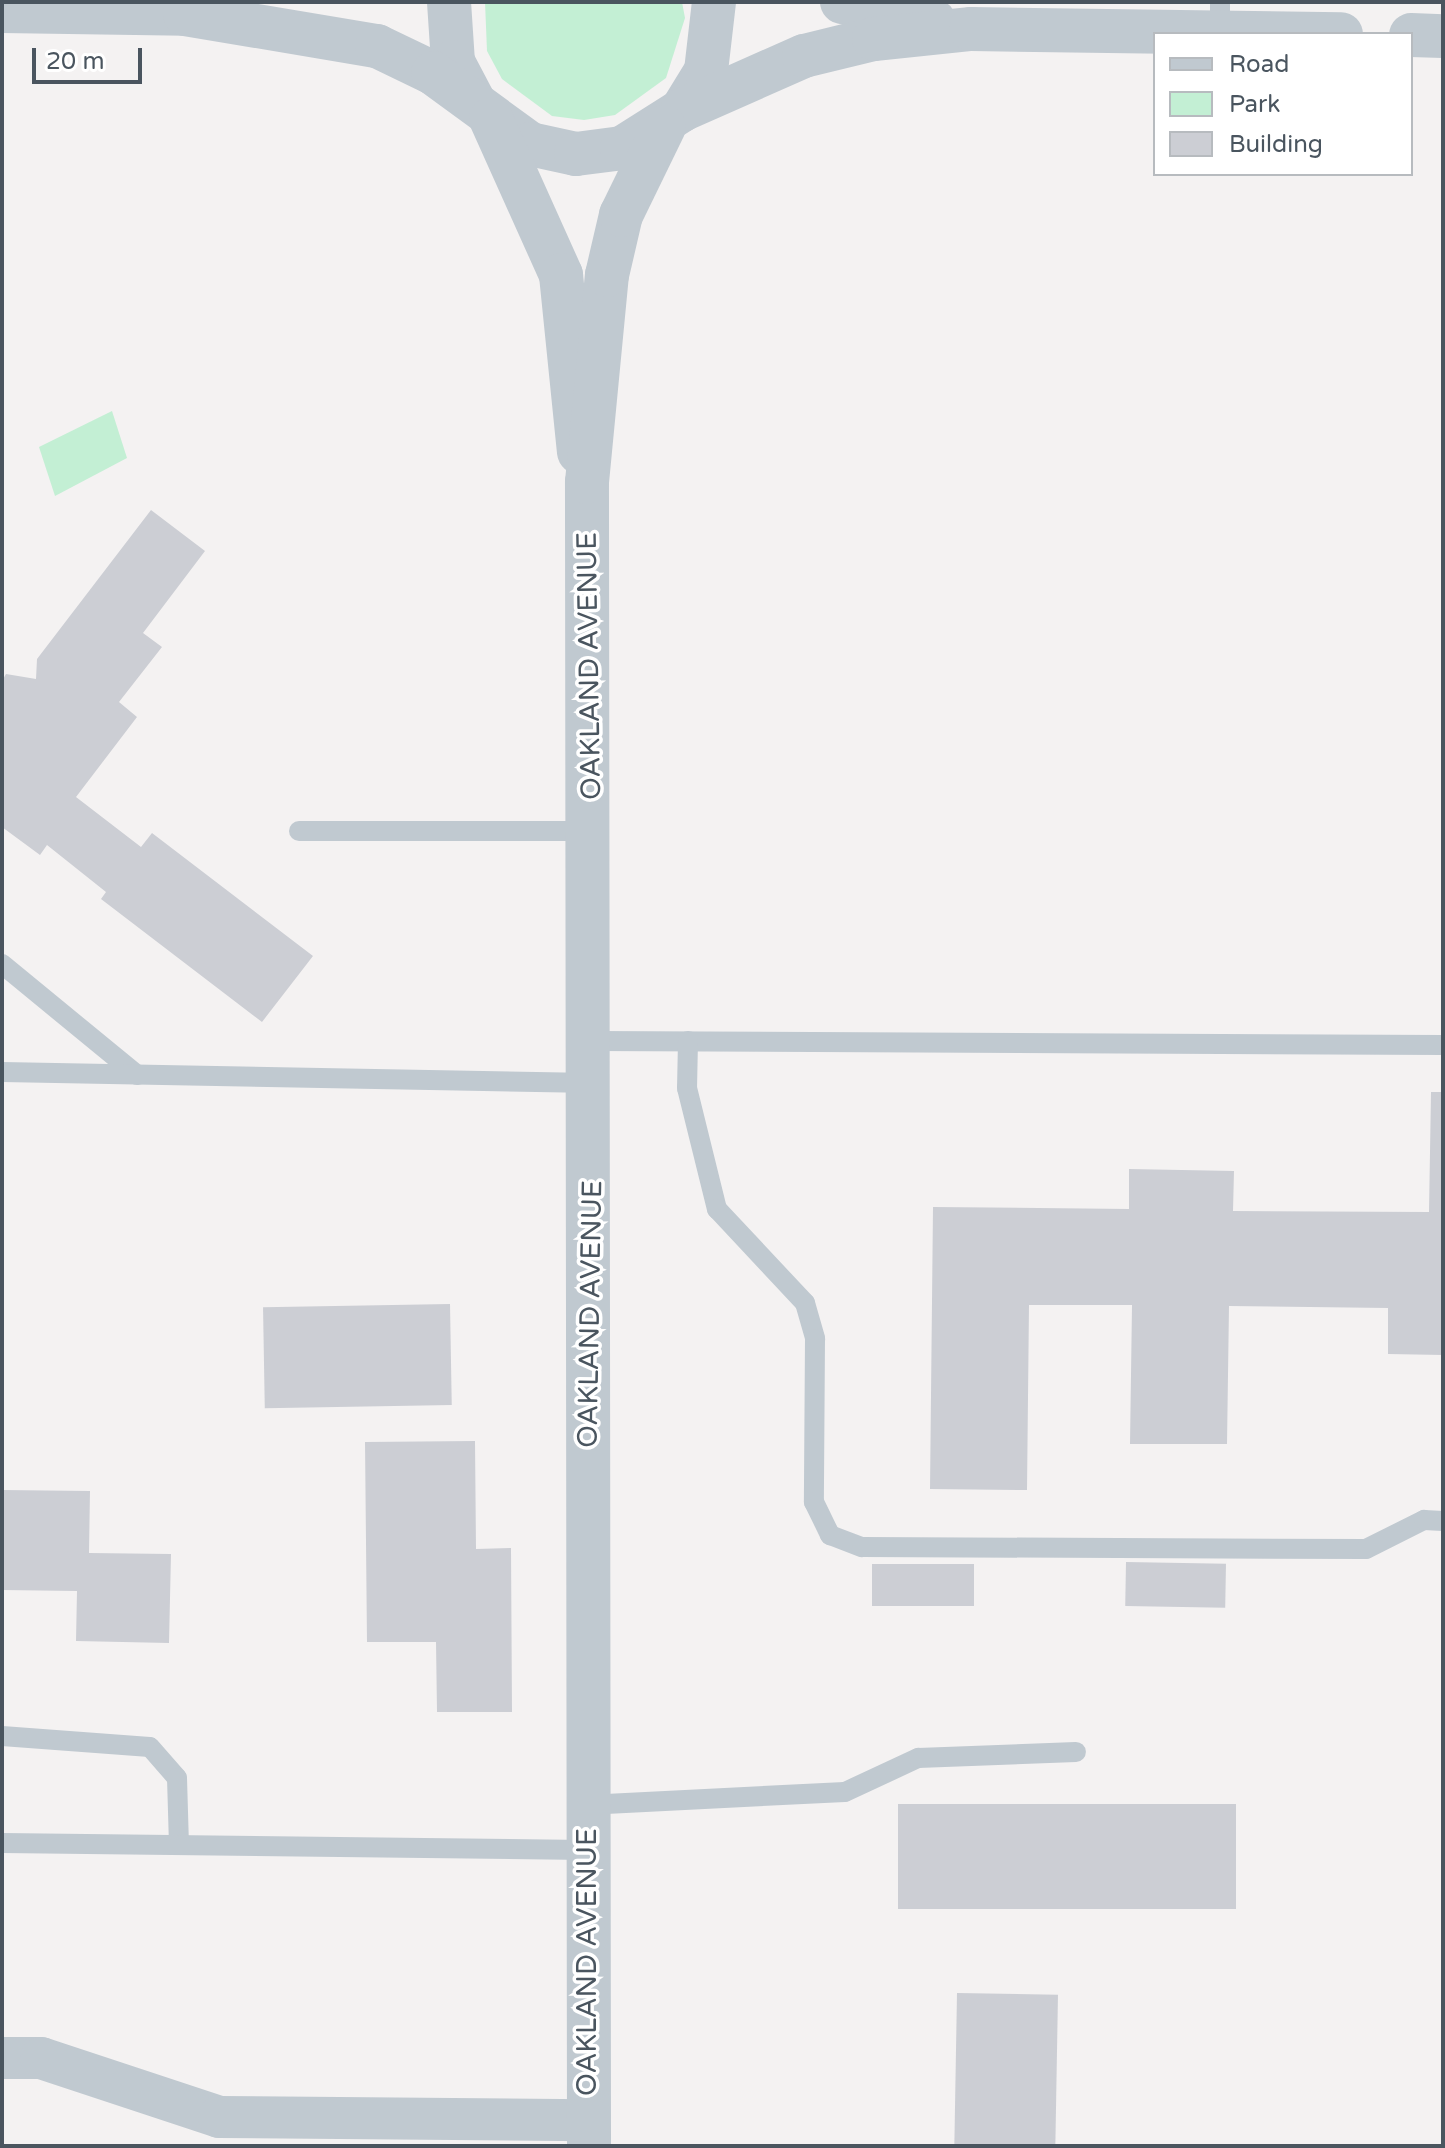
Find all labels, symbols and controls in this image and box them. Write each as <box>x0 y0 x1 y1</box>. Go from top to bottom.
scale bar <box>36 32 146 82</box>
legend <box>1153 32 1413 176</box>
text: 20 m <box>46 47 104 76</box>
text: Road <box>1229 50 1289 79</box>
text: Park <box>1229 90 1280 119</box>
text: Building <box>1229 130 1323 159</box>
street label: OAKLAND AVENUE <box>570 532 608 800</box>
street label: OAKLAND AVENUE <box>571 1180 609 1448</box>
street label: OAKLAND AVENUE <box>570 1828 604 2096</box>

